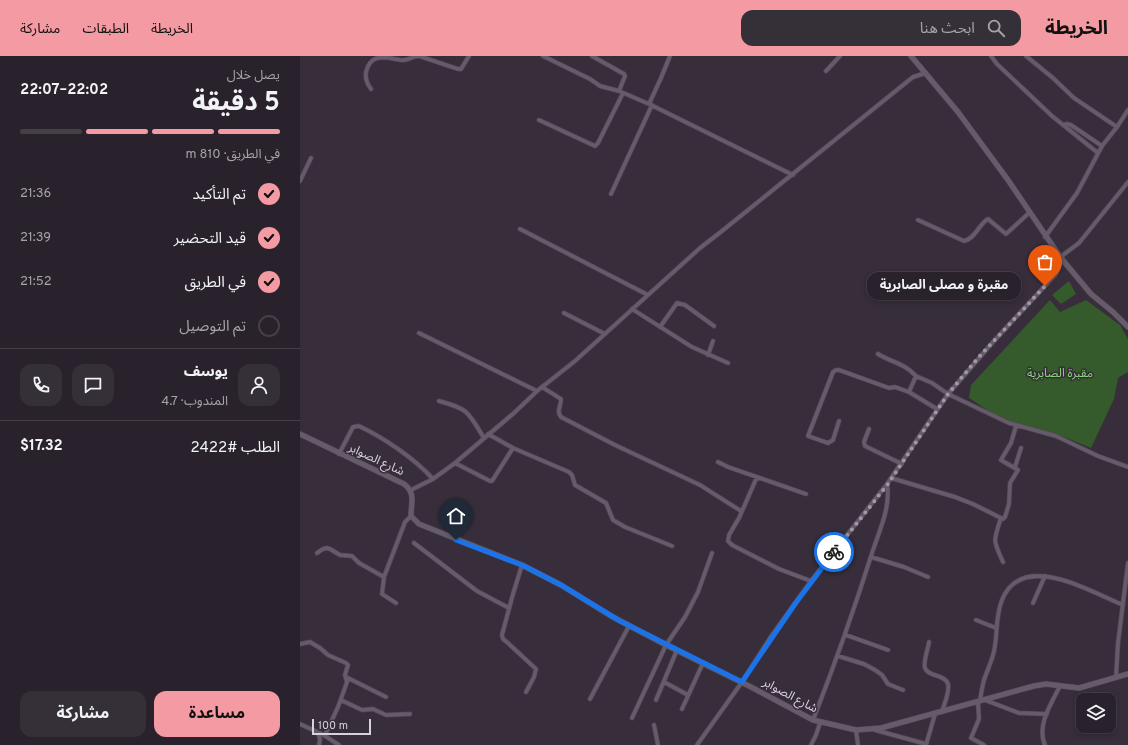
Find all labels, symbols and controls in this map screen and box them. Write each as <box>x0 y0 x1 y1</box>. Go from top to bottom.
search box <box>741 10 1021 46</box>
icon: search <box>985 17 1007 39</box>
text: الخريطة <box>1045 17 1108 41</box>
text: ابحث هنا <box>920 20 975 39</box>
text: مشاركة <box>20 21 60 38</box>
text: الطبقات <box>82 21 129 38</box>
text: الخريطة <box>151 21 193 38</box>
text: يصل خلال <box>227 68 280 84</box>
text: 22:02–22:07 <box>20 81 108 100</box>
text: 5 دقيقة <box>192 87 280 120</box>
text: في الطريق · 810 m <box>185 147 280 163</box>
icon: check <box>258 183 280 205</box>
text: 21:36 <box>20 186 51 202</box>
text: تم التأكيد <box>192 186 246 205</box>
icon: check <box>258 227 280 249</box>
text: 21:39 <box>20 230 51 246</box>
text: قيد التحضير <box>174 230 246 249</box>
pin <box>1028 245 1062 286</box>
icon: bag <box>1034 251 1056 273</box>
icon: check <box>258 271 280 293</box>
callout: مقبرة و مصلى الصابرية <box>867 272 1021 300</box>
text: 21:52 <box>20 274 52 290</box>
text: في الطريق <box>185 274 246 293</box>
text: مقبرة و مصلى الصابرية <box>880 278 1008 294</box>
text: تم التوصيل <box>179 318 246 337</box>
text: يوسف <box>184 363 228 382</box>
button: phone <box>20 364 62 406</box>
button: chat <box>72 364 114 406</box>
button: person <box>238 364 280 406</box>
park label: مقبرة الصابرية <box>1027 366 1093 382</box>
text: المندوب · 4.7 <box>161 394 228 410</box>
text: $17.32 <box>20 437 63 456</box>
text: الطلب #2422 <box>190 439 280 458</box>
street label: شارع الصوابر <box>344 440 407 480</box>
pin <box>439 499 473 540</box>
icon: home <box>445 505 467 527</box>
courier <box>814 532 854 572</box>
icon: bike <box>823 541 845 563</box>
street label: شارع الصوابر <box>759 674 820 717</box>
button: مشاركة <box>20 691 146 737</box>
button: مساعدة <box>154 691 280 737</box>
map controls <box>1076 693 1116 733</box>
button: layers <box>1076 693 1116 733</box>
scale bar <box>312 717 371 736</box>
text: 100 m <box>318 719 348 733</box>

